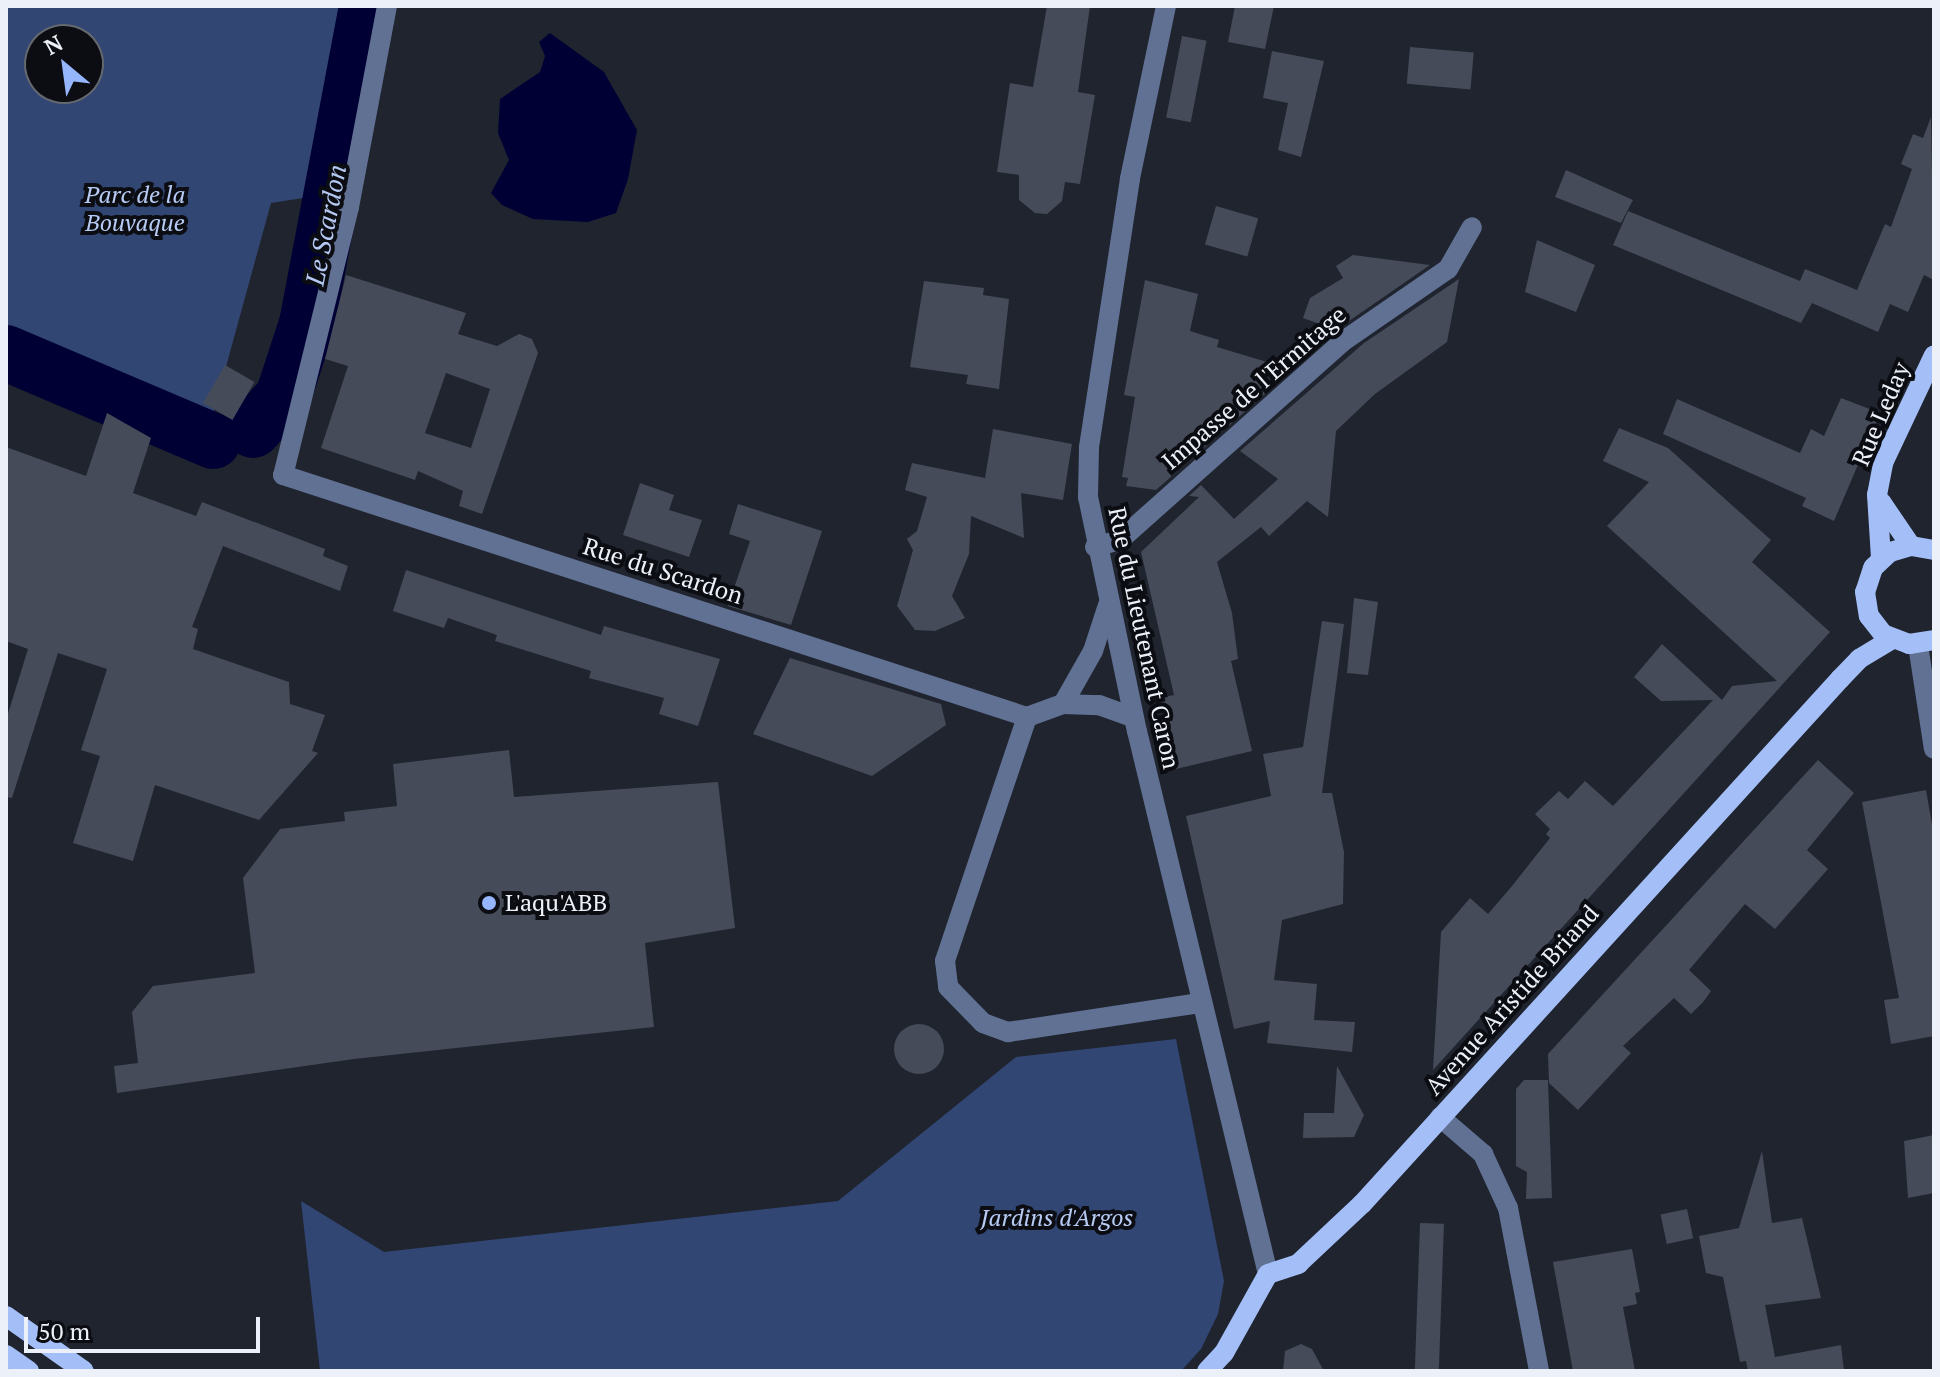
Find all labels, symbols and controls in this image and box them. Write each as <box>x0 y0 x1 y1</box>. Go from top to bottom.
north arrow <box>24 24 104 104</box>
text: N <box>39 28 67 61</box>
water label: Le Scardon <box>299 162 353 288</box>
park label: Parc de la Bouvaque <box>85 181 185 237</box>
street label: Impasse de l'Ermitage <box>1156 300 1352 476</box>
street label: Rue Leday <box>1846 358 1916 470</box>
street label: Rue du Lieutenant Caron <box>1102 505 1186 771</box>
street label: Rue du Scardon <box>580 532 746 610</box>
place label: L'aqu'ABB <box>505 889 607 917</box>
marker: L'aqu'ABB <box>480 894 498 912</box>
street label: Avenue Aristide Briand <box>1419 899 1605 1101</box>
park label: Jardins d'Argos <box>981 1204 1133 1232</box>
scale bar <box>28 1301 264 1351</box>
text: 50 m <box>38 1315 90 1347</box>

